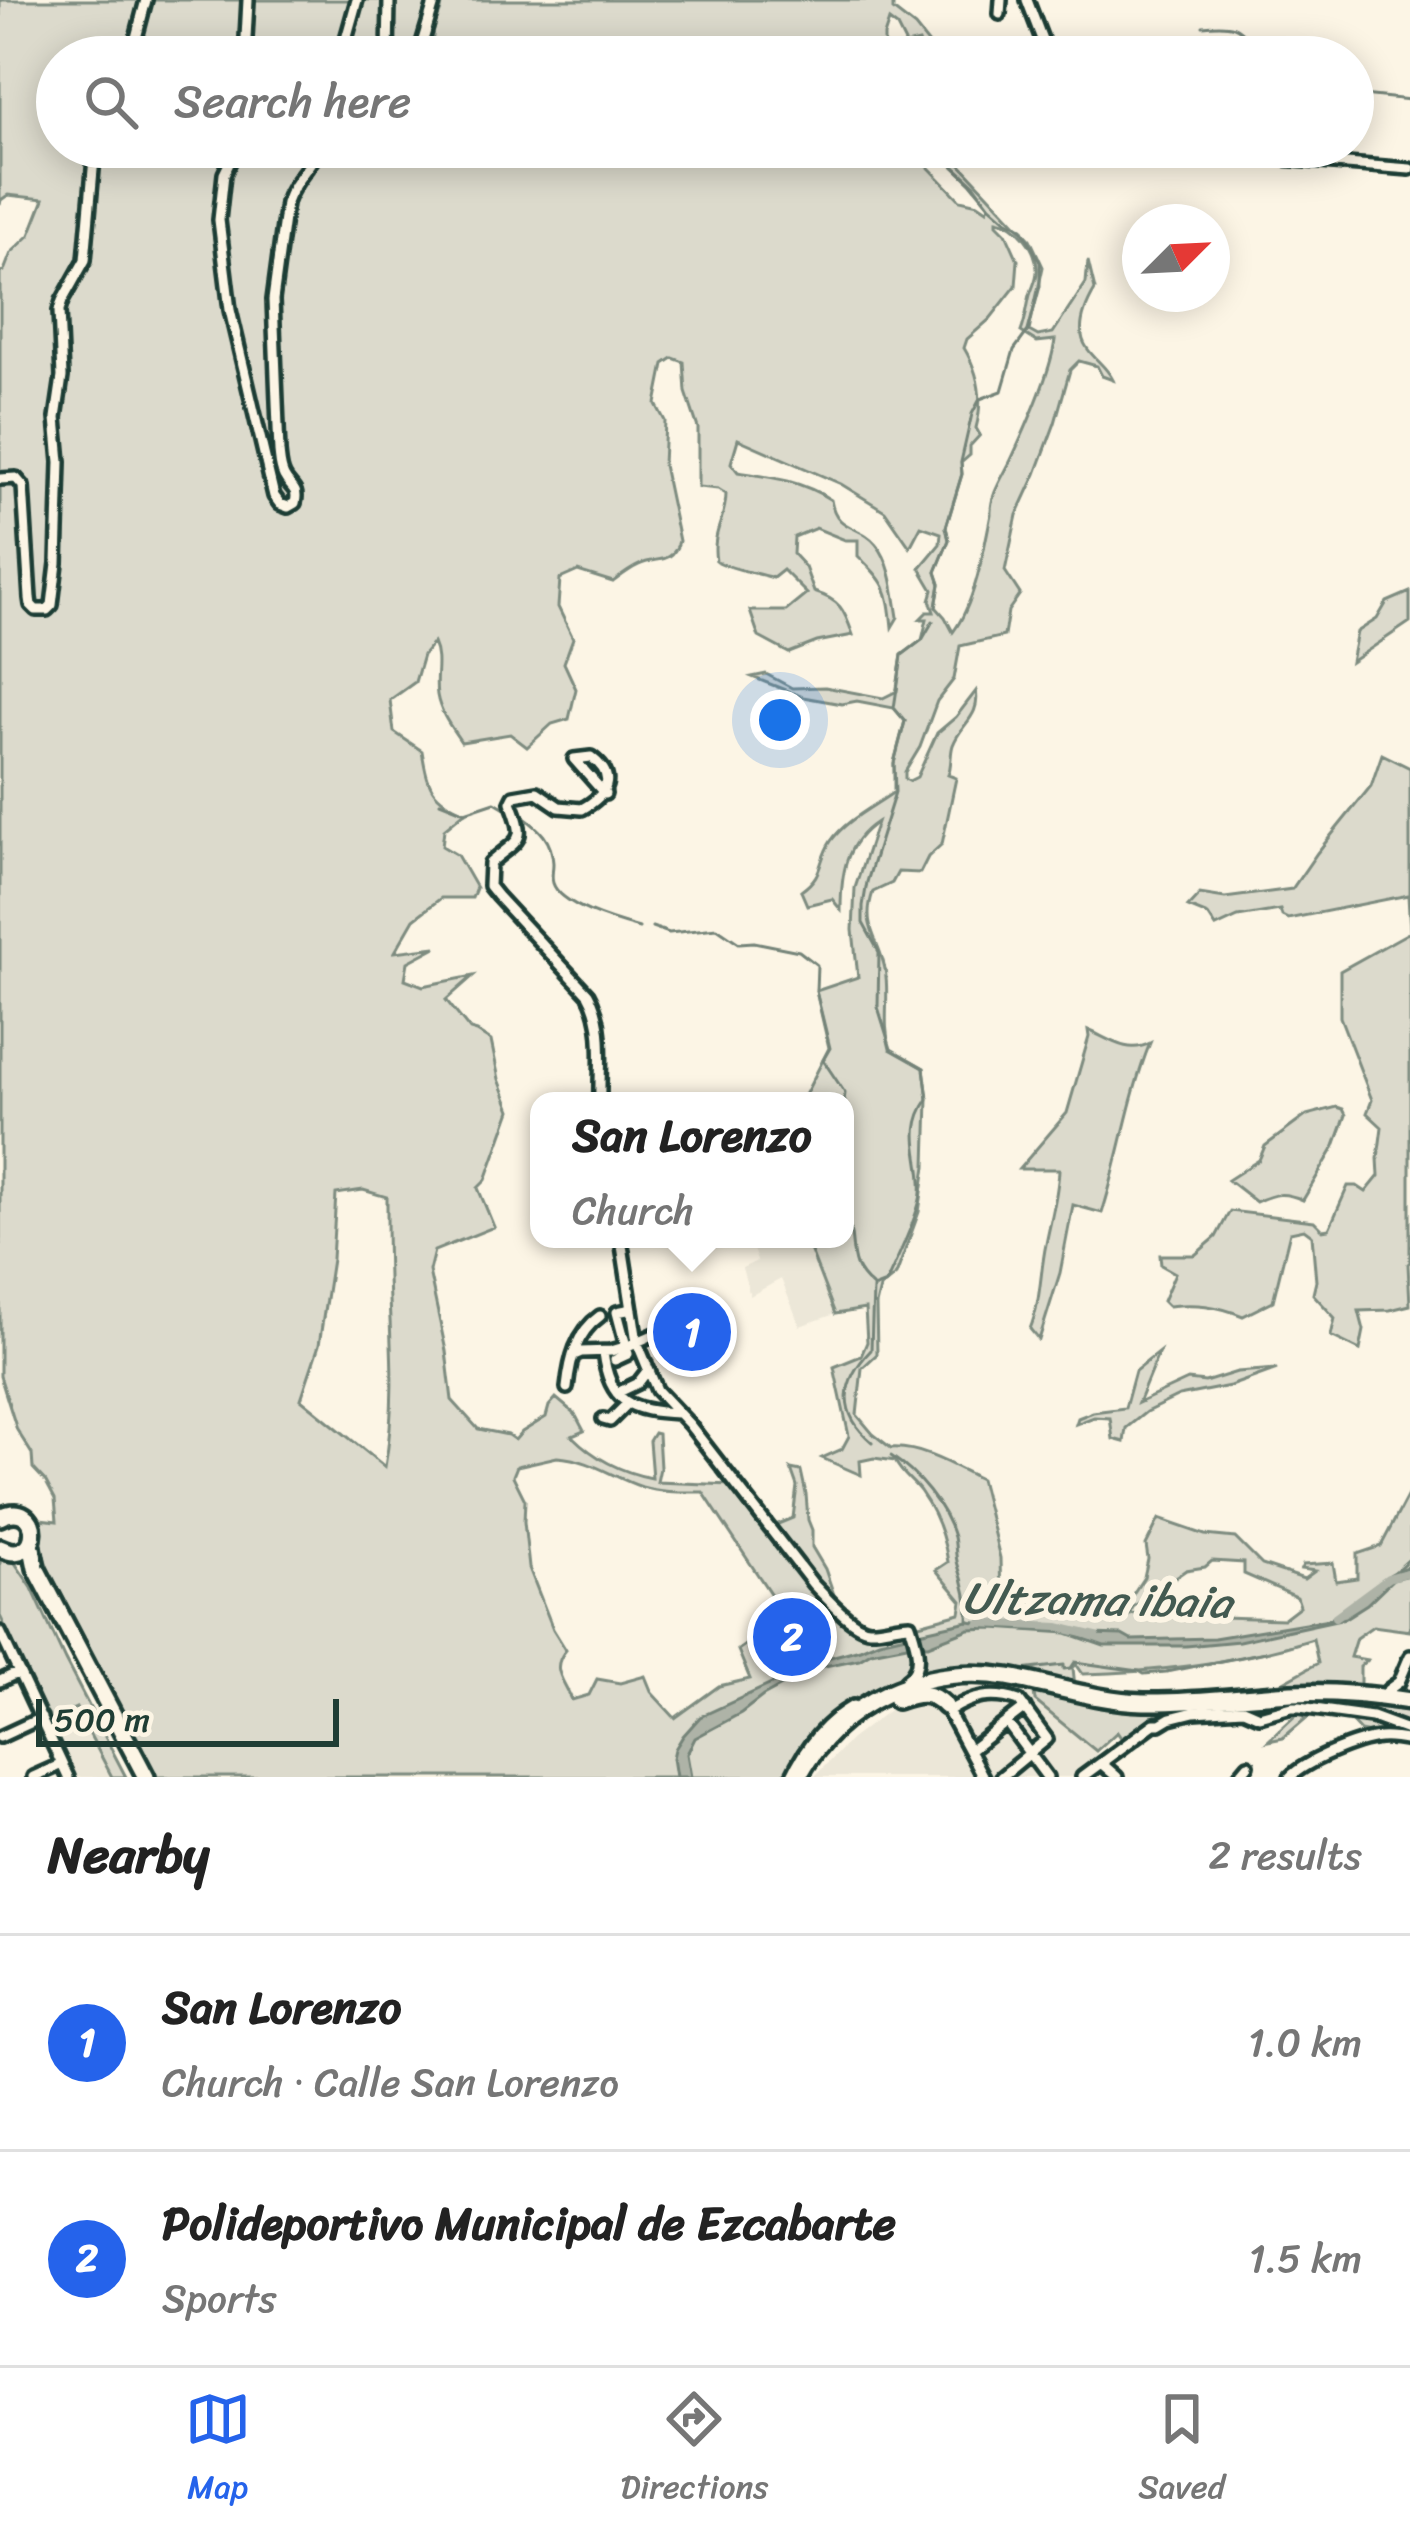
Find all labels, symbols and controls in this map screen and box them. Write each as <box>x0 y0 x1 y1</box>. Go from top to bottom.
search box <box>36 36 1374 168</box>
text: Search here <box>174 62 411 142</box>
icon: search <box>78 69 144 135</box>
north arrow <box>1122 204 1230 312</box>
your location <box>750 690 810 750</box>
popup <box>530 1092 854 1248</box>
text: San Lorenzo <box>572 1096 812 1176</box>
text: Church <box>572 1176 694 1245</box>
pin: 1 <box>653 1287 731 1377</box>
water label: Ultzama ibaia <box>962 1558 1236 1642</box>
pin: 2 <box>753 1592 831 1682</box>
text: 500 m <box>54 1691 150 1749</box>
scale bar <box>36 1693 339 1746</box>
text: Nearby <box>48 1810 209 1900</box>
text: 2 results <box>1208 1821 1362 1890</box>
text: San Lorenzo <box>162 1968 401 2048</box>
text: 1 <box>79 2008 95 2077</box>
text: 1.0 km <box>1248 2008 1362 2077</box>
text: Church · Calle San Lorenzo <box>162 2048 619 2117</box>
text: Polideportivo Municipal de Ezcabarte <box>162 2184 896 2264</box>
text: 2 <box>76 2224 98 2293</box>
text: 1.5 km <box>1249 2224 1362 2293</box>
text: Sports <box>162 2264 277 2333</box>
tab: Map <box>185 2386 251 2516</box>
tab: Directions <box>621 2386 768 2516</box>
tab: Saved <box>1138 2386 1225 2516</box>

